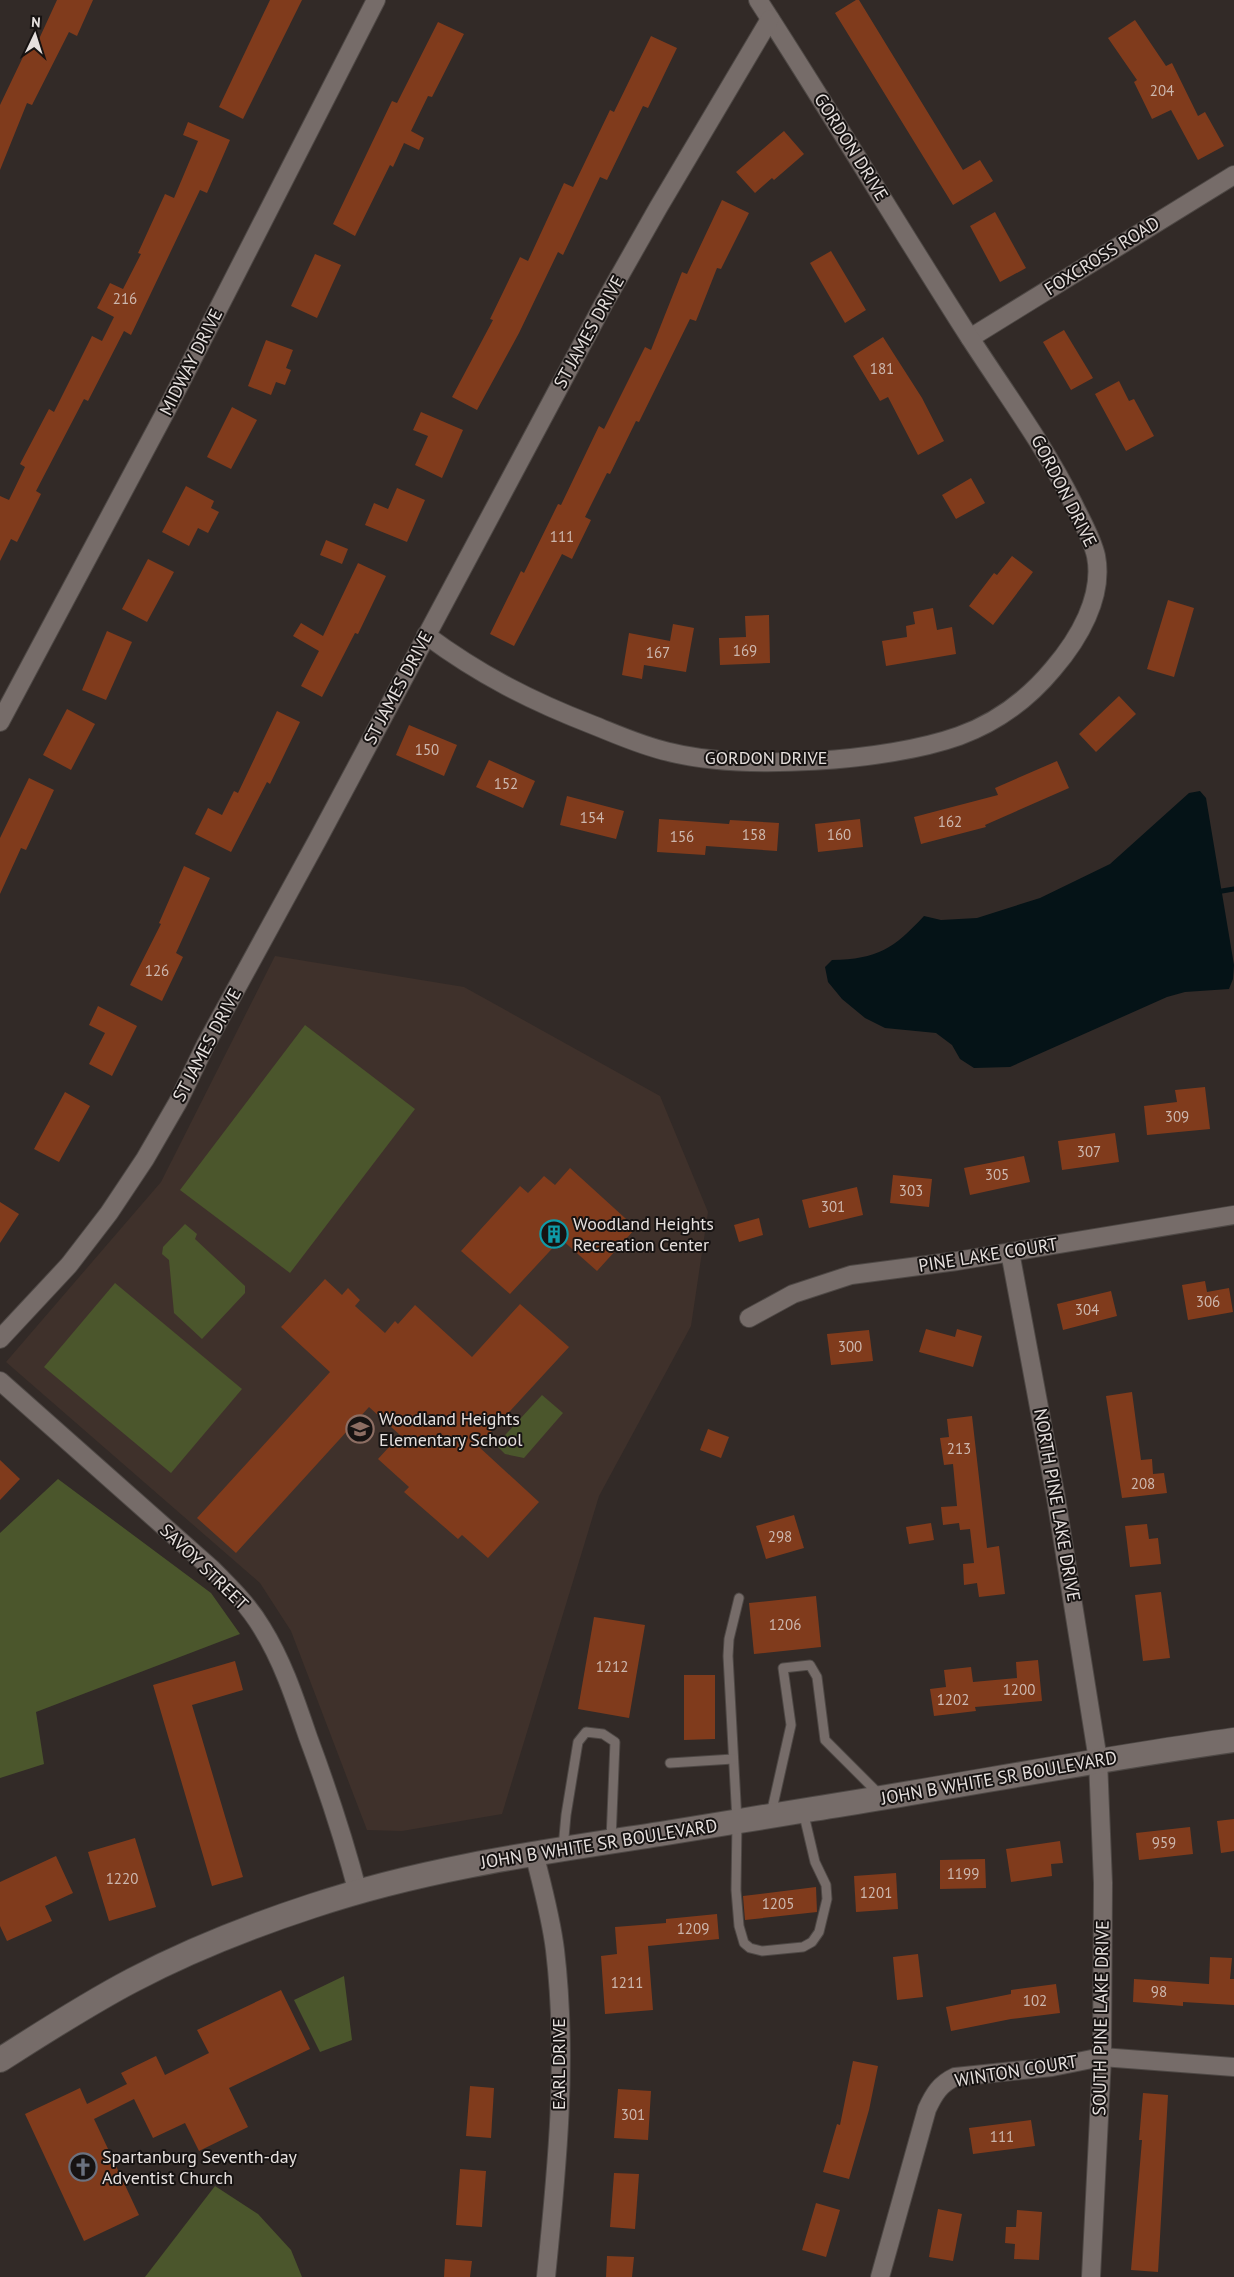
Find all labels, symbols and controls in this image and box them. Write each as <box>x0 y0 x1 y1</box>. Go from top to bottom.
north arrow <box>10 10 60 60</box>
text: N <box>31 13 41 31</box>
house number: 204 <box>1150 81 1174 100</box>
street label: GORDON DRIVE <box>809 89 894 205</box>
street label: FOXCROSS ROAD <box>1040 211 1164 300</box>
street label: ST JAMES DRIVE <box>548 271 629 392</box>
house number: 216 <box>113 289 137 308</box>
street label: MIDWAY DRIVE <box>154 305 227 419</box>
house number: 181 <box>870 359 894 378</box>
street label: GORDON DRIVE <box>1026 431 1103 551</box>
house number: 111 <box>550 527 574 546</box>
street label: ST JAMES DRIVE <box>358 627 437 748</box>
house number: 169 <box>733 641 757 660</box>
house number: 167 <box>646 643 670 662</box>
house number: 150 <box>415 740 439 759</box>
street label: GORDON DRIVE <box>705 746 827 769</box>
house number: 152 <box>494 774 518 793</box>
house number: 154 <box>580 808 604 827</box>
house number: 162 <box>938 812 962 831</box>
house number: 158 <box>742 825 766 844</box>
house number: 160 <box>827 825 851 844</box>
house number: 156 <box>670 827 694 846</box>
house number: 126 <box>145 961 169 980</box>
street label: ST JAMES DRIVE <box>167 984 246 1105</box>
house number: 309 <box>1165 1107 1189 1126</box>
house number: 307 <box>1077 1142 1101 1161</box>
house number: 305 <box>985 1165 1009 1184</box>
house number: 303 <box>899 1181 923 1200</box>
house number: 301 <box>821 1197 845 1216</box>
place label: Woodland Heights Recreation Center <box>573 1212 714 1256</box>
building icon: Woodland Heights Recreation Center <box>539 1219 569 1249</box>
street label: PINE LAKE COURT <box>917 1232 1059 1277</box>
house number: 306 <box>1196 1292 1220 1311</box>
house number: 304 <box>1075 1300 1099 1319</box>
house number: 300 <box>838 1337 862 1356</box>
place label: Woodland Heights Elementary School <box>379 1407 523 1451</box>
street label: NORTH PINE LAKE DRIVE <box>1029 1407 1086 1603</box>
school or university icon: Woodland Heights Elementary School <box>345 1414 375 1444</box>
house number: 213 <box>947 1439 971 1458</box>
house number: 208 <box>1131 1474 1155 1493</box>
street label: SAVOY STREET <box>155 1519 254 1615</box>
house number: 298 <box>768 1527 792 1546</box>
house number: 1206 <box>769 1615 801 1634</box>
house number: 1212 <box>596 1657 628 1676</box>
house number: 1200 <box>1003 1680 1035 1699</box>
house number: 1202 <box>937 1690 969 1709</box>
street label: JOHN B WHITE SR BOULEVARD <box>878 1745 1119 1810</box>
street label: JOHN B WHITE SR BOULEVARD <box>478 1813 719 1874</box>
house number: 959 <box>1152 1833 1176 1852</box>
house number: 1199 <box>947 1864 979 1883</box>
house number: 1220 <box>106 1869 138 1888</box>
house number: 1201 <box>860 1883 892 1902</box>
house number: 1205 <box>762 1894 794 1913</box>
house number: 1209 <box>677 1919 709 1938</box>
street label: SOUTH PINE LAKE DRIVE <box>1087 1920 1114 2116</box>
house number: 1211 <box>611 1973 643 1992</box>
house number: 98 <box>1151 1982 1167 2001</box>
house number: 102 <box>1023 1991 1047 2010</box>
street label: EARL DRIVE <box>547 2018 570 2110</box>
street label: WINTON COURT <box>953 2049 1079 2092</box>
house number: 301 <box>621 2105 645 2124</box>
house number: 111 <box>990 2127 1014 2146</box>
place label: Spartanburg Seventh-day Adventist Church <box>102 2145 298 2189</box>
church icon: Spartanburg Seventh-day Adventist Church <box>68 2152 98 2182</box>

